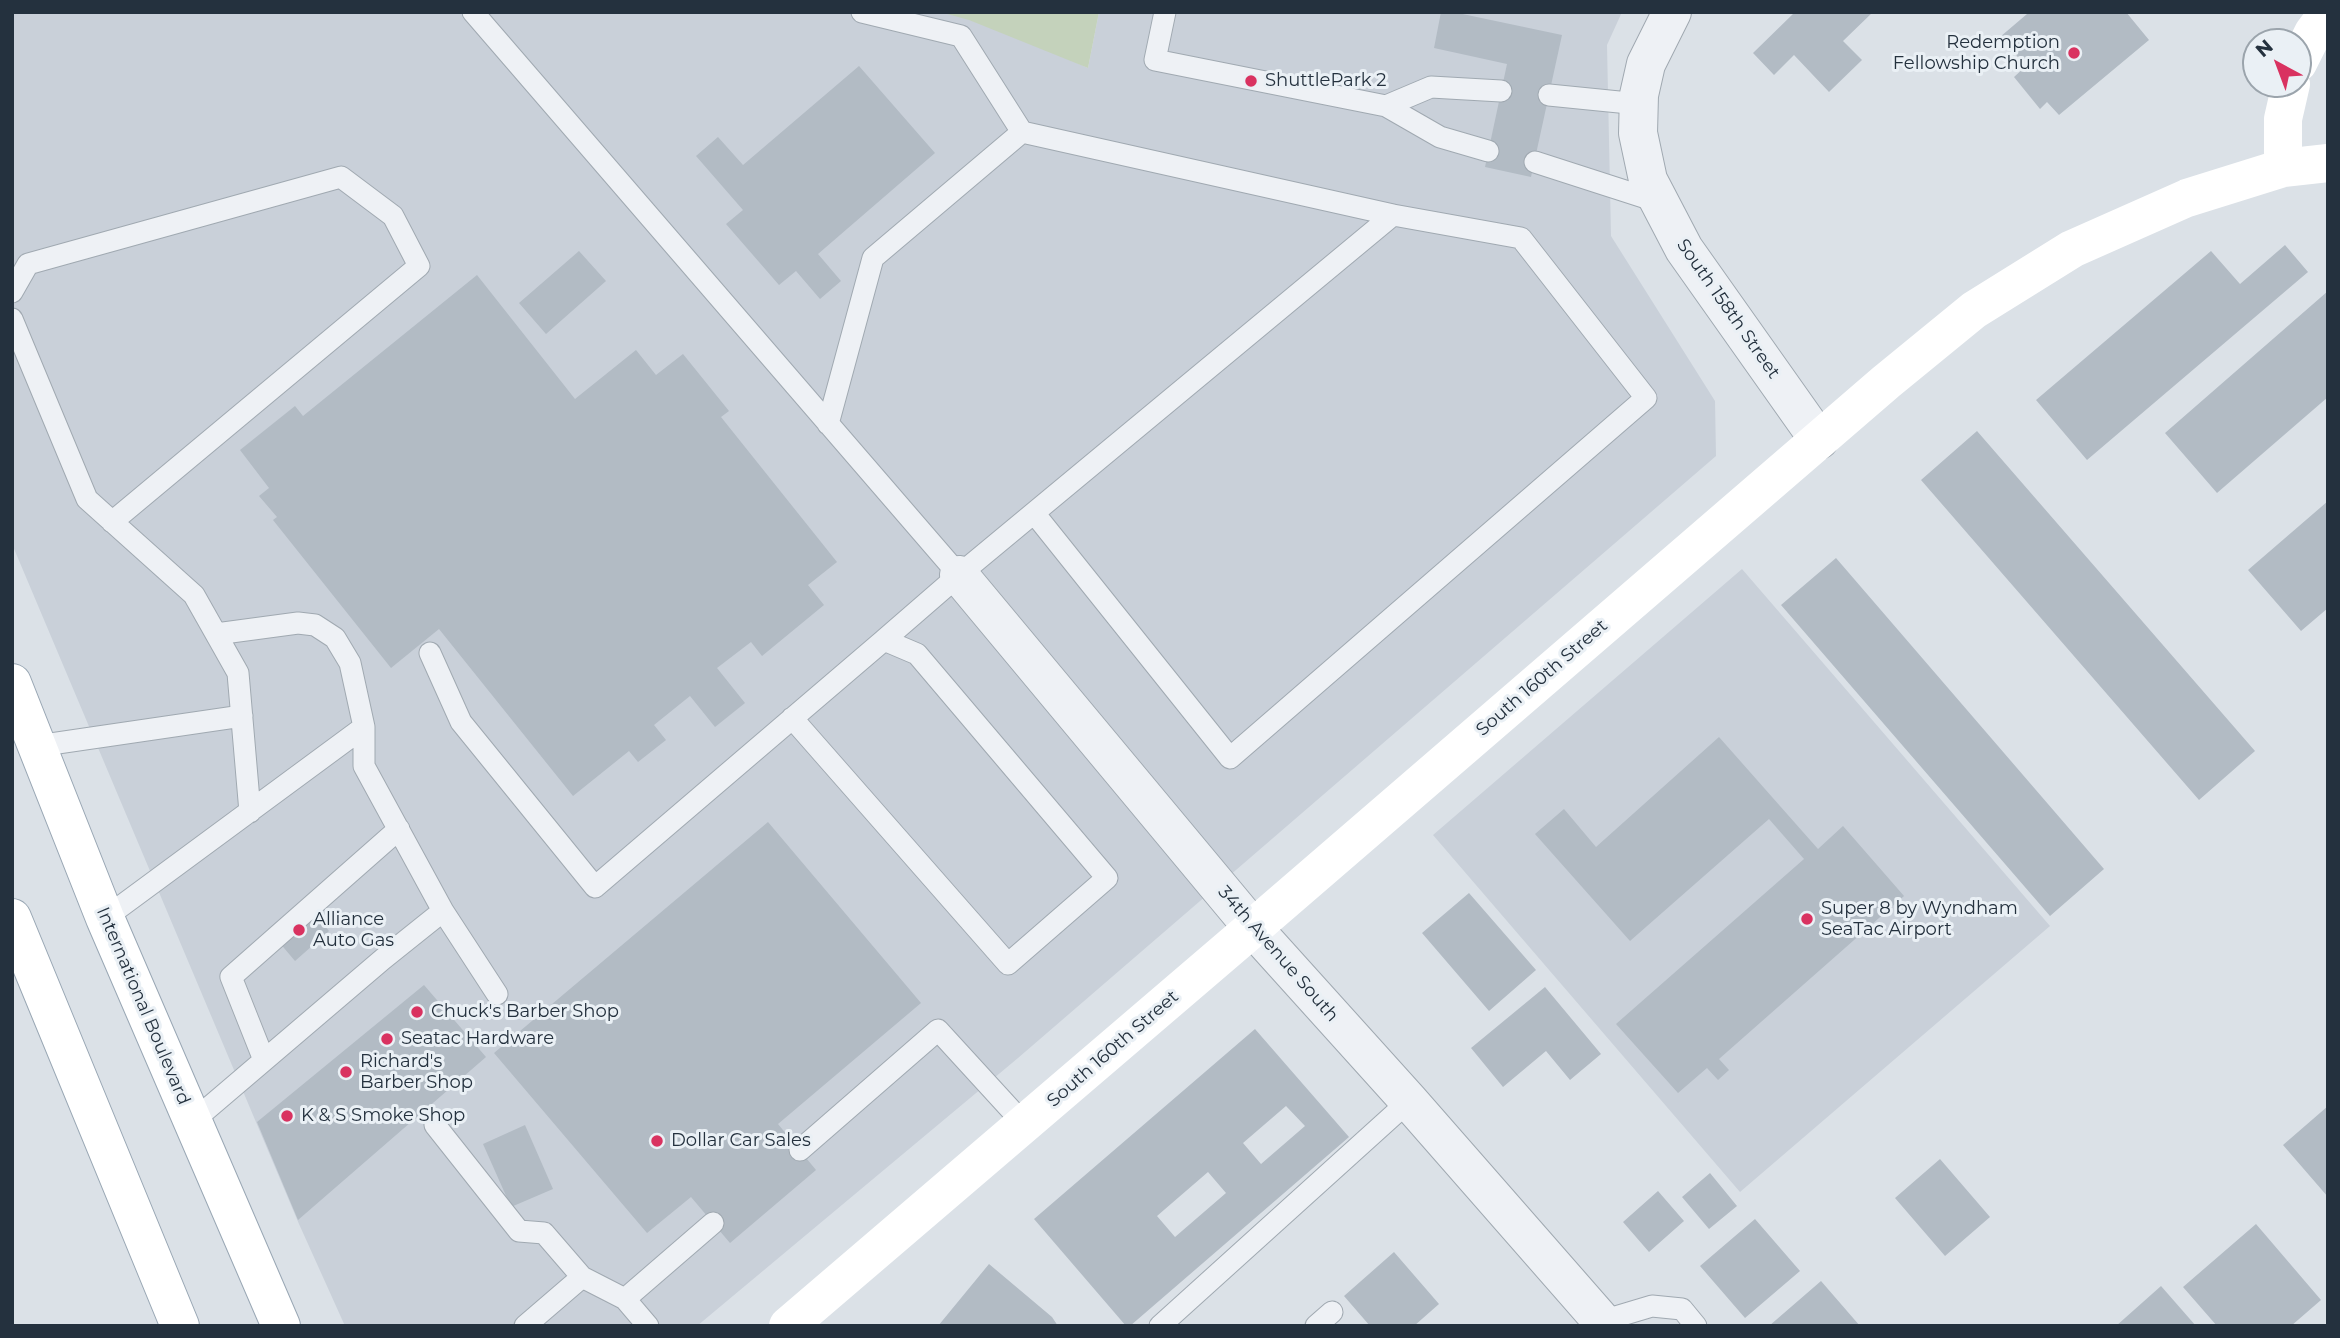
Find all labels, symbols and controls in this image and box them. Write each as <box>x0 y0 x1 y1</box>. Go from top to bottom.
north arrow <box>2242 28 2312 98</box>
place label: Redemption Fellowship Church <box>1893 32 2060 74</box>
text: N <box>2251 35 2278 62</box>
marker: Redemption Fellowship Church <box>2066 45 2082 61</box>
place label: ShuttlePark 2 <box>1265 70 1386 92</box>
marker: ShuttlePark 2 <box>1243 73 1259 89</box>
street label: South 158th Street <box>1672 235 1784 383</box>
street label: South 160th Street <box>1472 615 1612 741</box>
street label: 34th Avenue South <box>1213 882 1343 1026</box>
place label: Super 8 by Wyndham SeaTac Airport <box>1821 898 2018 940</box>
street label: International Boulevard <box>91 904 195 1108</box>
place label: Alliance Auto Gas <box>313 909 394 951</box>
marker: Super 8 by Wyndham SeaTac Airport <box>1799 911 1815 927</box>
marker: Alliance Auto Gas <box>291 922 307 938</box>
street label: South 160th Street <box>1043 986 1183 1112</box>
place label: Chuck's Barber Shop <box>431 1001 619 1023</box>
marker: Chuck's Barber Shop <box>409 1004 425 1020</box>
place label: Seatac Hardware <box>401 1028 554 1050</box>
marker: Seatac Hardware <box>379 1031 395 1047</box>
place label: Richard's Barber Shop <box>360 1051 473 1094</box>
marker: Richard's Barber Shop <box>338 1064 354 1080</box>
place label: K & S Smoke Shop <box>301 1105 465 1127</box>
marker: K & S Smoke Shop <box>279 1108 295 1124</box>
place label: Dollar Car Sales <box>671 1130 811 1152</box>
marker: Dollar Car Sales <box>649 1133 665 1149</box>

